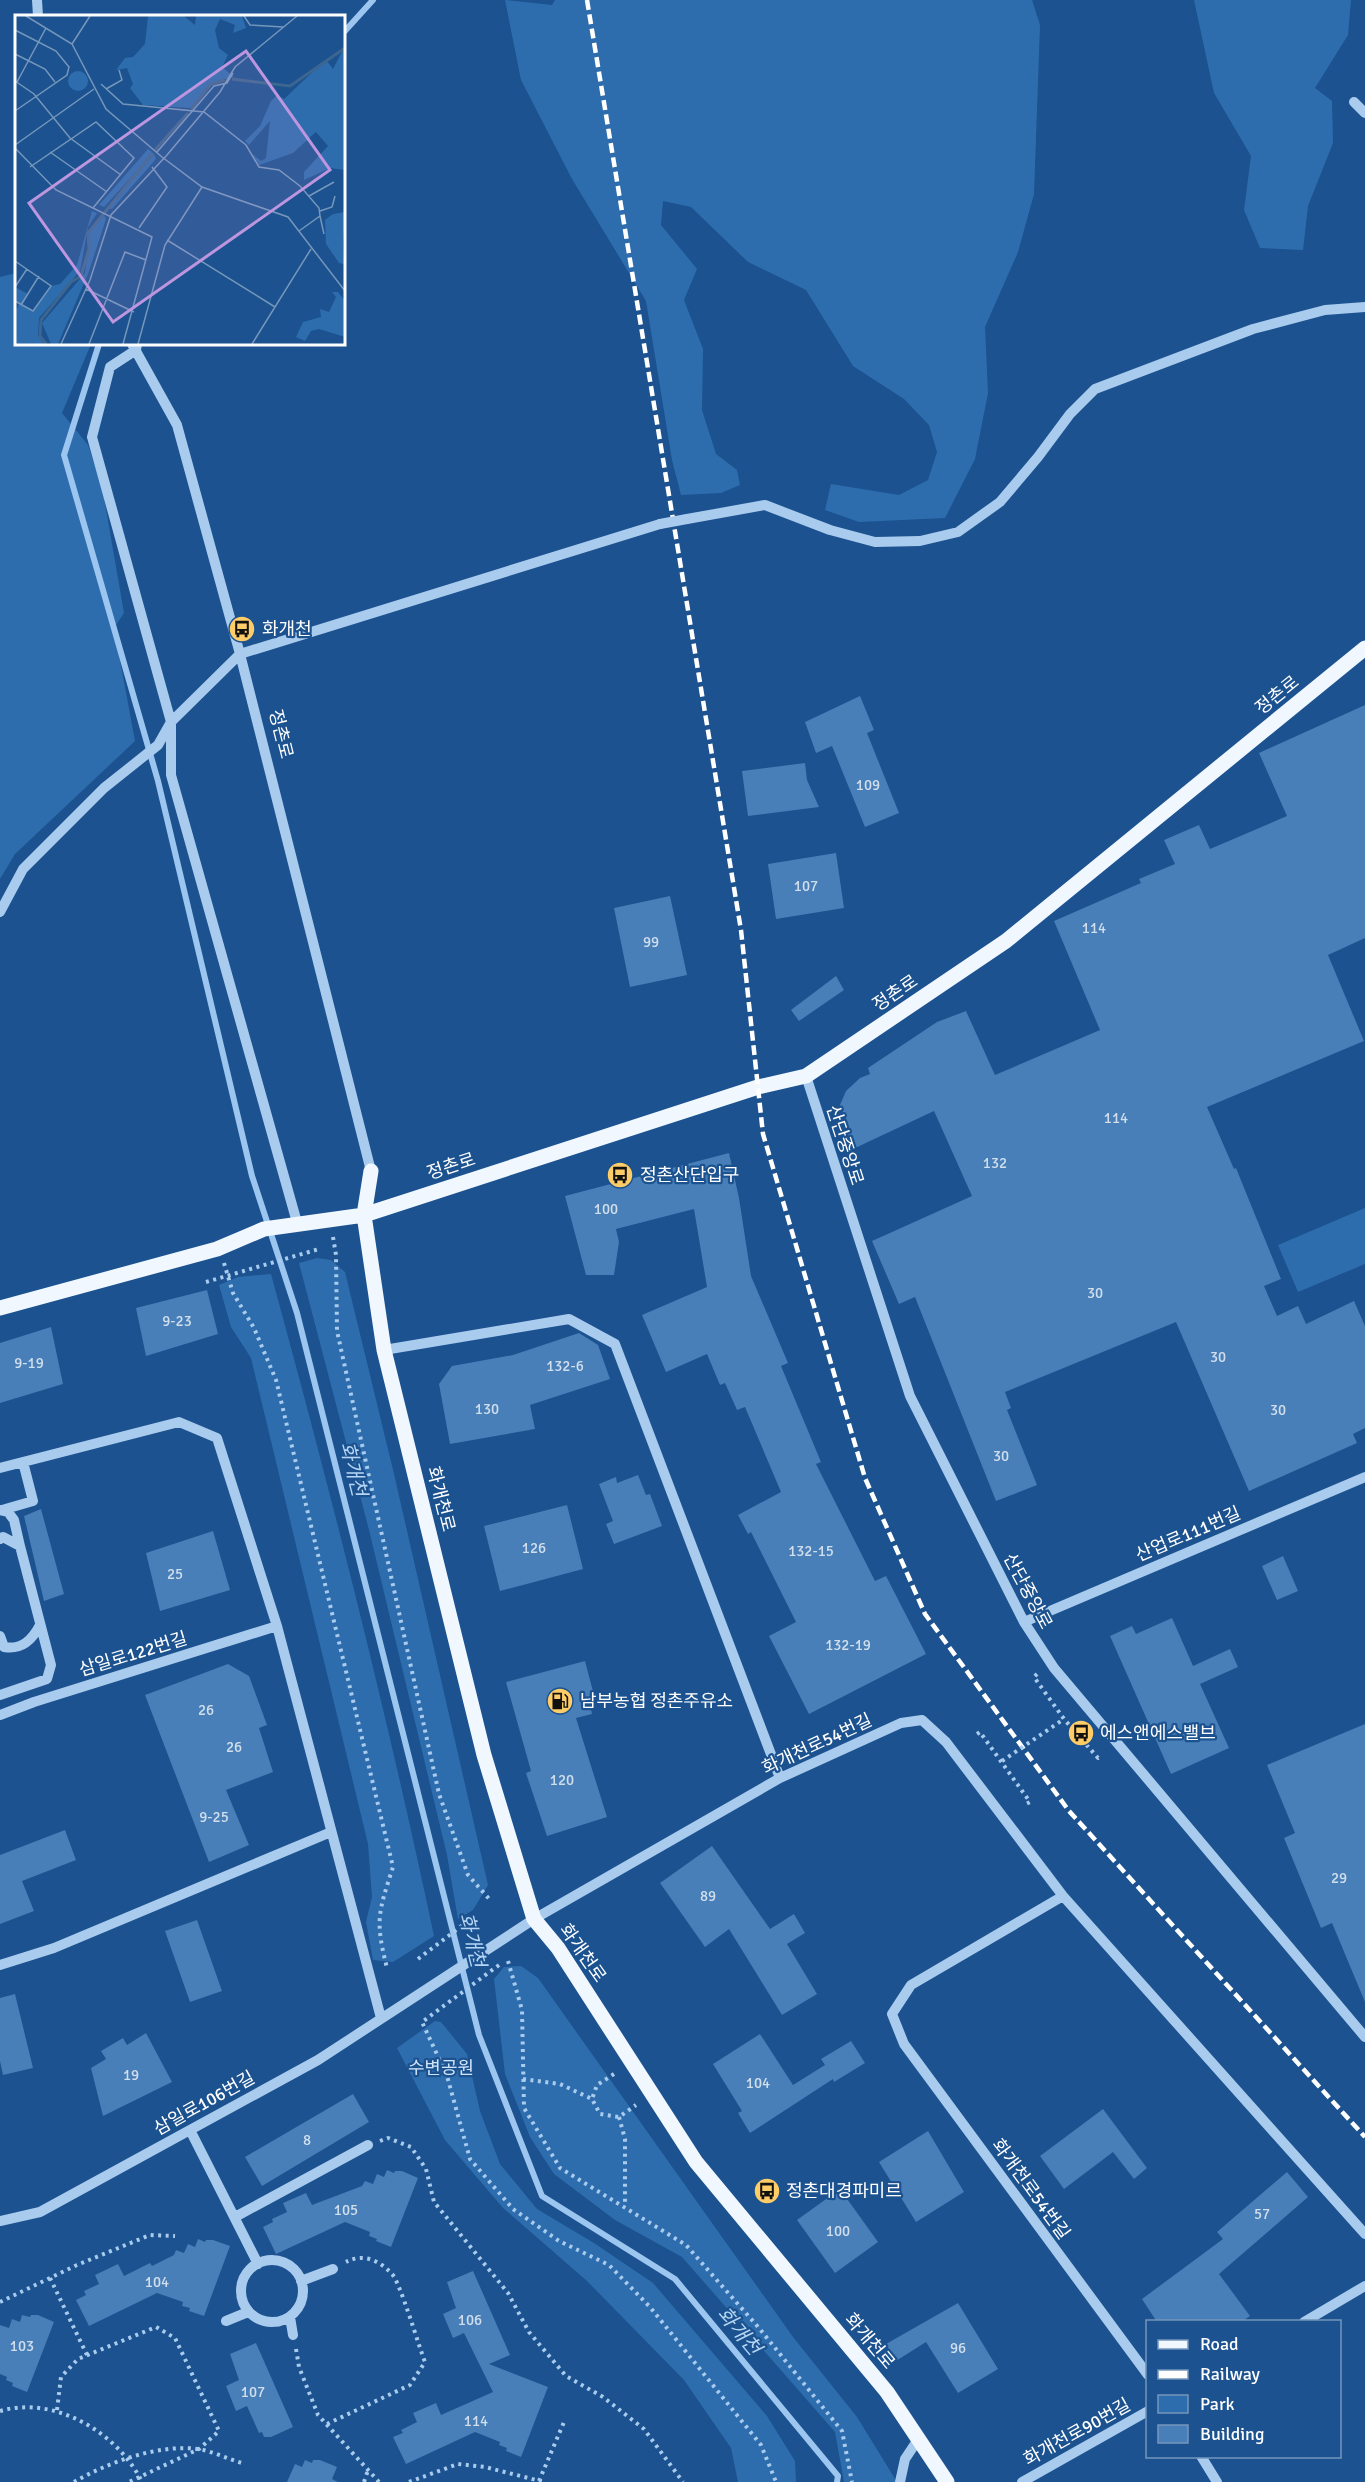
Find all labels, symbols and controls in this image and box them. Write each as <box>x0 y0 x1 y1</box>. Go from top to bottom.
inset map <box>15 15 345 345</box>
bus stop icon: 화개천 <box>227 614 257 644</box>
place label: 화개천 <box>262 618 312 640</box>
street label: 정촌로 <box>1251 671 1303 719</box>
street label: 정촌로 <box>264 707 298 761</box>
house number: 109 <box>856 776 880 794</box>
house number: 107 <box>794 877 818 895</box>
house number: 114 <box>1082 919 1106 937</box>
house number: 99 <box>643 933 659 951</box>
street label: 정촌로 <box>868 970 922 1016</box>
street label: 산단중앙로 <box>822 1102 868 1188</box>
house number: 114 <box>1104 1109 1128 1127</box>
street label: 정촌로 <box>424 1148 478 1184</box>
house number: 132 <box>983 1154 1007 1172</box>
bus stop icon: 정촌산단입구 <box>605 1160 635 1190</box>
place label: 정촌산단입구 <box>640 1164 739 1186</box>
house number: 100 <box>594 1200 618 1218</box>
house number: 30 <box>1087 1284 1103 1302</box>
house number: 9-23 <box>162 1312 192 1330</box>
house number: 30 <box>1210 1348 1226 1366</box>
house number: 9-19 <box>14 1354 44 1372</box>
house number: 132-6 <box>546 1357 584 1375</box>
house number: 130 <box>475 1400 499 1418</box>
house number: 30 <box>1270 1401 1286 1419</box>
water label: 화개천 <box>334 1439 372 1501</box>
house number: 30 <box>993 1447 1009 1465</box>
street label: 화개천로 <box>422 1464 460 1534</box>
street label: 산업로111번길 <box>1132 1502 1244 1566</box>
house number: 126 <box>522 1539 546 1557</box>
house number: 132-15 <box>788 1542 834 1560</box>
street label: 산단중앙로 <box>999 1549 1057 1633</box>
house number: 25 <box>167 1565 183 1583</box>
street label: 삼일로122번길 <box>76 1627 190 1681</box>
house number: 132-19 <box>825 1636 871 1654</box>
fuel station icon: 남부농협 정촌주유소 <box>545 1686 575 1716</box>
place label: 남부농협 정촌주유소 <box>580 1690 733 1712</box>
house number: 26 <box>198 1701 214 1719</box>
street label: 화개천로54번길 <box>759 1709 875 1779</box>
bus stop icon: 에스앤에스밸브 <box>1066 1718 1096 1748</box>
place label: 에스앤에스밸브 <box>1100 1722 1216 1744</box>
house number: 26 <box>226 1738 242 1756</box>
house number: 120 <box>550 1771 574 1789</box>
house number: 9-25 <box>199 1808 229 1826</box>
house number: 29 <box>1331 1869 1347 1887</box>
house number: 89 <box>700 1887 716 1905</box>
water label: 화개천 <box>453 1910 491 1972</box>
street label: 화개천로 <box>555 1920 611 1986</box>
park label: 수변공원 <box>408 2057 474 2079</box>
house number: 19 <box>123 2066 139 2084</box>
street label: 삼일로106번길 <box>150 2066 258 2140</box>
house number: 104 <box>746 2074 770 2092</box>
house number: 8 <box>303 2131 311 2149</box>
street label: 화개천로54번길 <box>987 2134 1075 2244</box>
bus stop icon: 정촌대경파미르 <box>752 2176 782 2206</box>
place label: 정촌대경파미르 <box>786 2180 902 2202</box>
house number: 105 <box>334 2201 358 2219</box>
house number: 57 <box>1254 2205 1270 2223</box>
house number: 100 <box>826 2222 850 2240</box>
house number: 104 <box>145 2273 169 2291</box>
water label: 화개천 <box>712 2302 768 2362</box>
street label: 화개천로 <box>840 2309 900 2373</box>
house number: 106 <box>458 2311 482 2329</box>
legend <box>1146 2320 1341 2458</box>
text: Road <box>1200 2333 1239 2355</box>
house number: 103 <box>10 2337 34 2355</box>
house number: 96 <box>950 2339 966 2357</box>
text: Railway <box>1200 2363 1261 2385</box>
house number: 107 <box>241 2383 265 2401</box>
text: Park <box>1200 2393 1235 2415</box>
street label: 화개천로90번길 <box>1020 2394 1134 2470</box>
house number: 114 <box>464 2412 488 2430</box>
text: Building <box>1200 2423 1264 2445</box>

